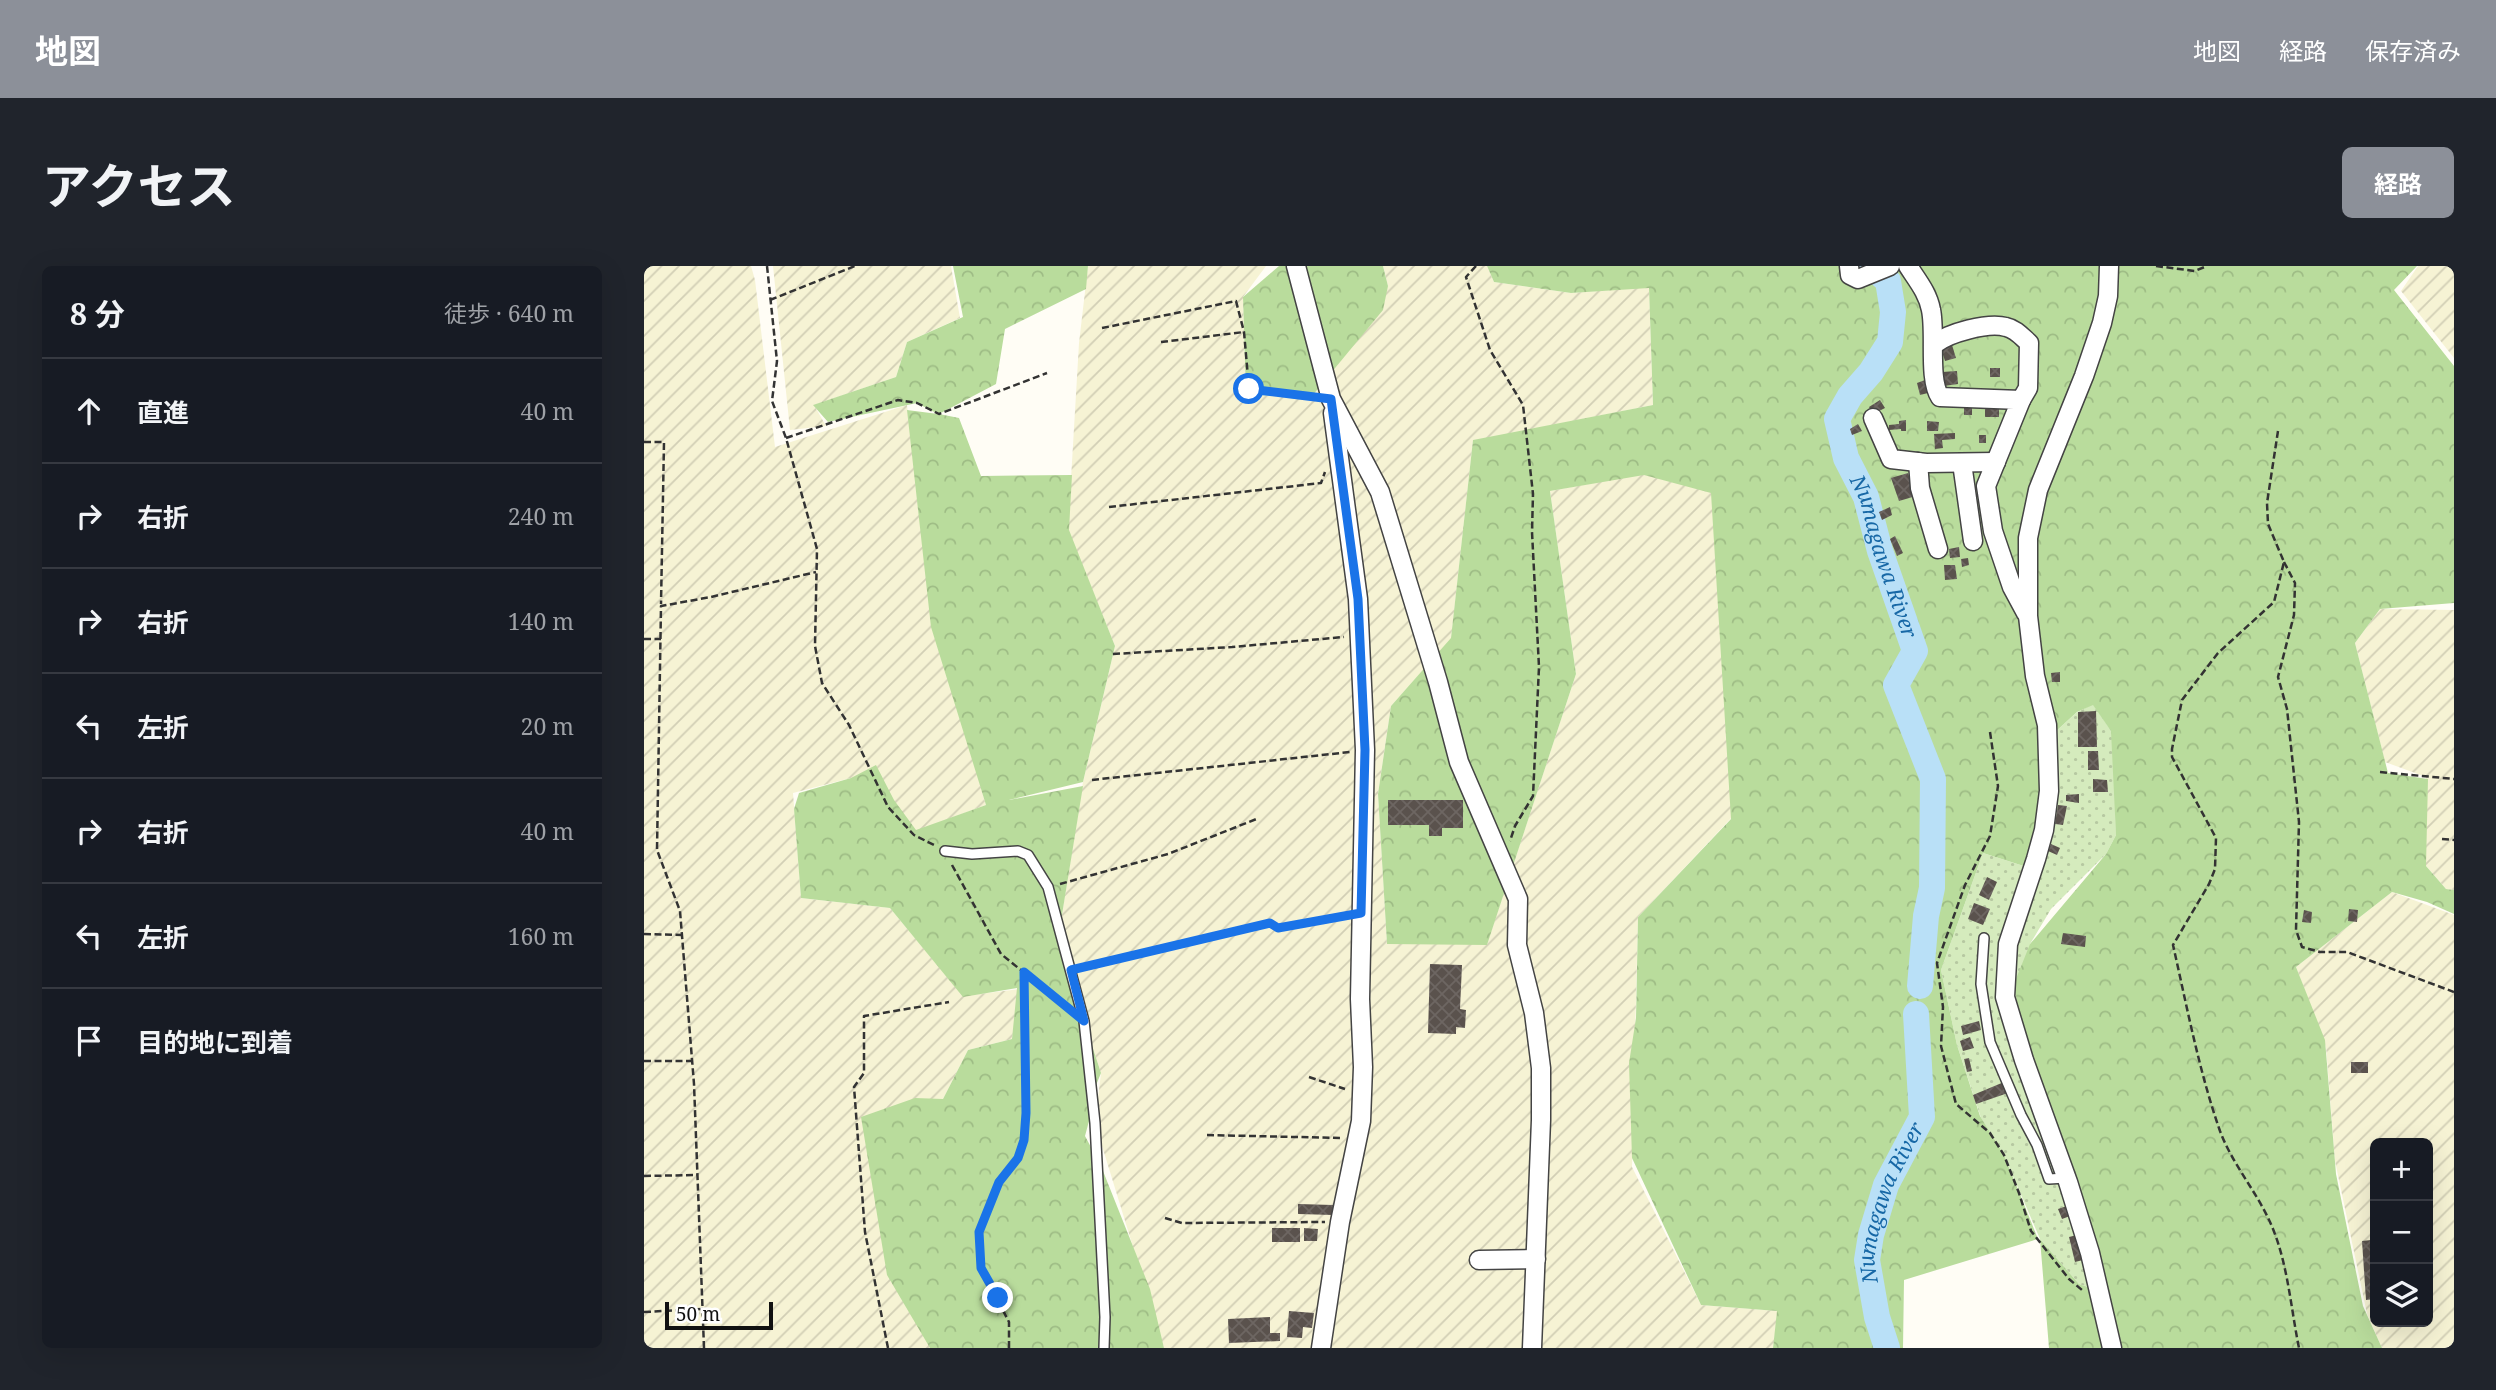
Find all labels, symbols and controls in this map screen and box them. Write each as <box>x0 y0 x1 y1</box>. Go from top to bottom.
text: 地図 <box>35 28 101 73</box>
text: 地図 <box>2193 34 2241 67</box>
text: 経路 <box>2279 34 2327 67</box>
text: 保存済み <box>2365 34 2461 67</box>
button: 経路 <box>2342 147 2454 218</box>
text: アクセス <box>42 152 236 218</box>
text: 8 分 <box>70 293 125 334</box>
text: 徒歩 · 640 m <box>444 297 574 329</box>
route start <box>1233 373 1264 404</box>
icon: ahead <box>70 392 108 430</box>
text: 直進 <box>137 394 189 430</box>
text: 40 m <box>521 395 574 427</box>
water label: Numagawa River <box>1843 469 1924 642</box>
icon: right <box>70 497 108 535</box>
text: 右折 <box>137 499 189 535</box>
text: 240 m <box>508 500 574 532</box>
icon: right <box>70 602 108 640</box>
text: 右折 <box>137 604 189 640</box>
text: 140 m <box>508 605 574 637</box>
icon: left <box>70 707 108 745</box>
text: 左折 <box>137 709 189 745</box>
text: 20 m <box>521 710 574 742</box>
icon: right <box>70 812 108 850</box>
text: 右折 <box>137 814 189 850</box>
text: 40 m <box>521 815 574 847</box>
icon: left <box>70 917 108 955</box>
text: 左折 <box>137 919 189 955</box>
text: 160 m <box>508 920 574 952</box>
icon: arrive <box>70 1022 108 1060</box>
text: 目的地に到着 <box>137 1024 293 1060</box>
water label: Numagawa River <box>1851 1117 1930 1287</box>
map controls <box>2370 1138 2433 1327</box>
button: + <box>2370 1138 2433 1201</box>
button: − <box>2370 1201 2433 1264</box>
button: layers <box>2370 1264 2433 1327</box>
route end <box>982 1282 1013 1313</box>
scale bar <box>665 1299 774 1331</box>
text: 50 m <box>676 1301 720 1327</box>

